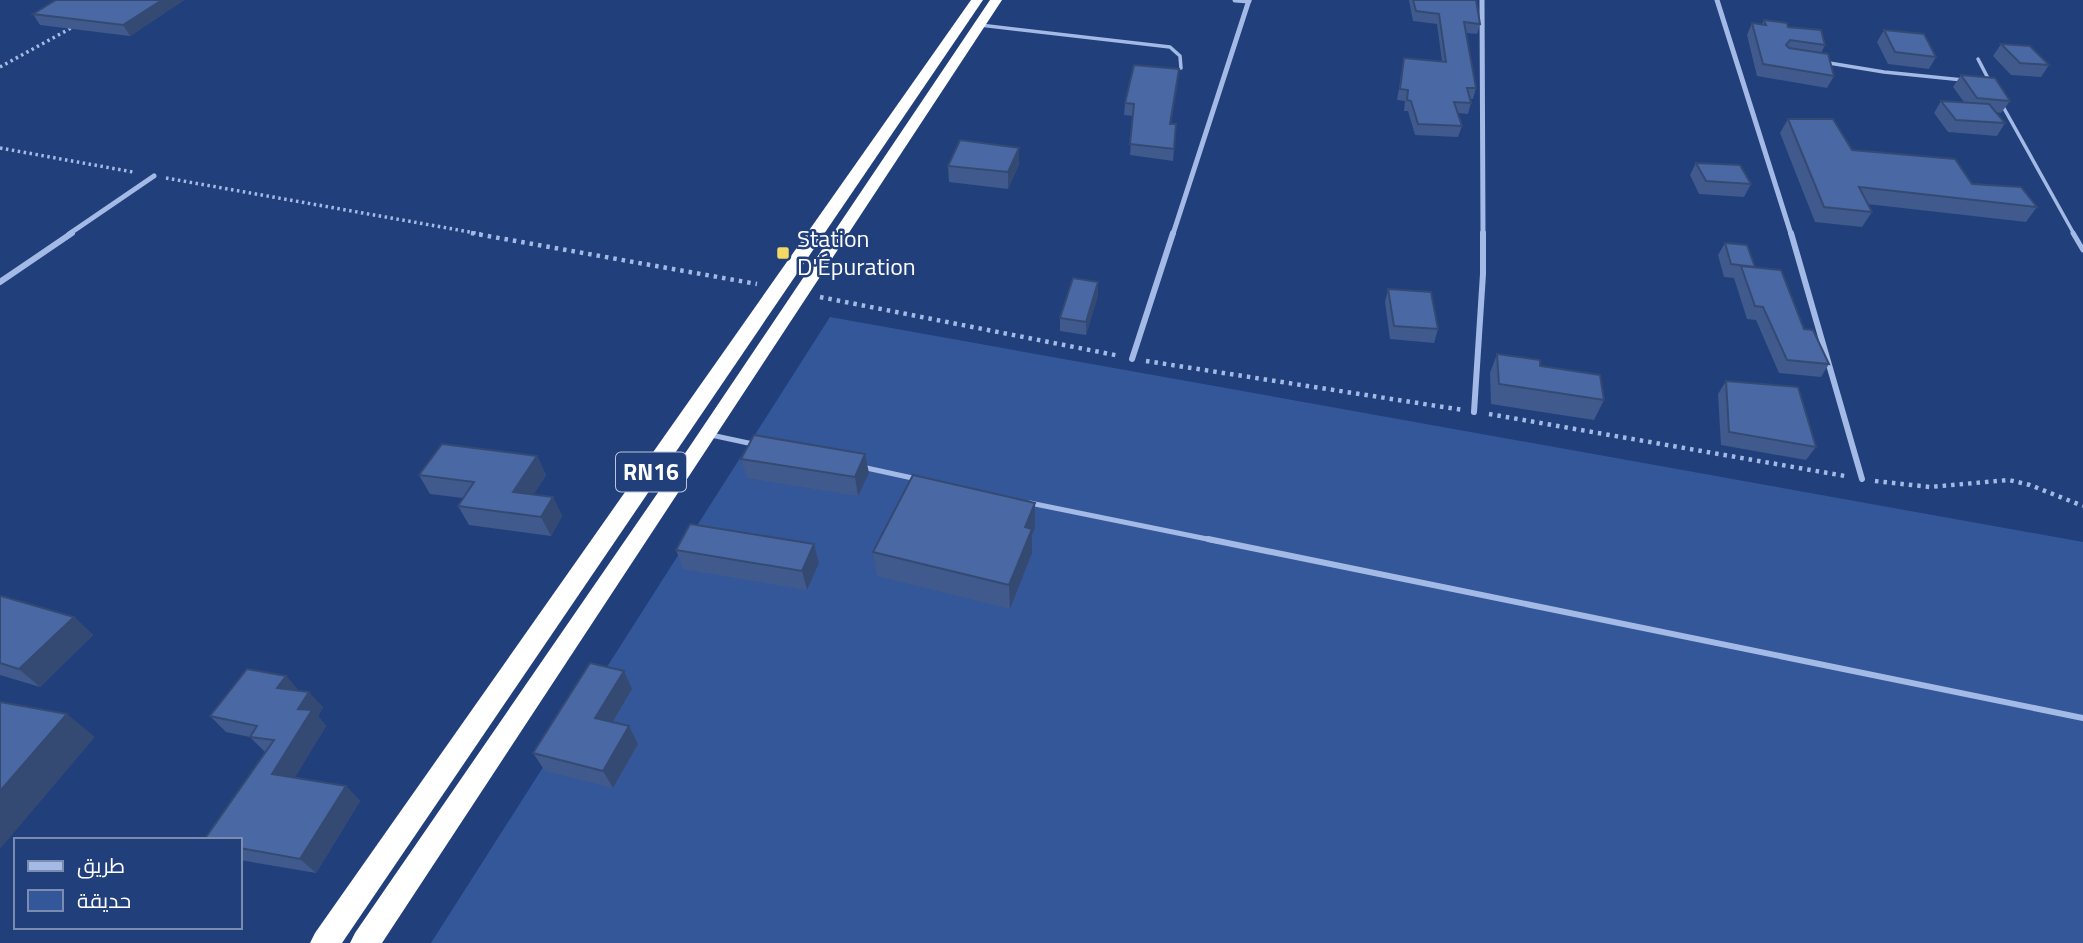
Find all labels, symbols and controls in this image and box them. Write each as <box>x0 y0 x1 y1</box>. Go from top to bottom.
place label: Station D'Épuration <box>797 220 916 284</box>
marker: Station D'Épuration <box>775 245 791 261</box>
road number: RN16 <box>616 452 686 492</box>
legend <box>14 838 242 929</box>
text: طريق <box>77 849 125 881</box>
text: حديقة <box>77 884 131 916</box>

